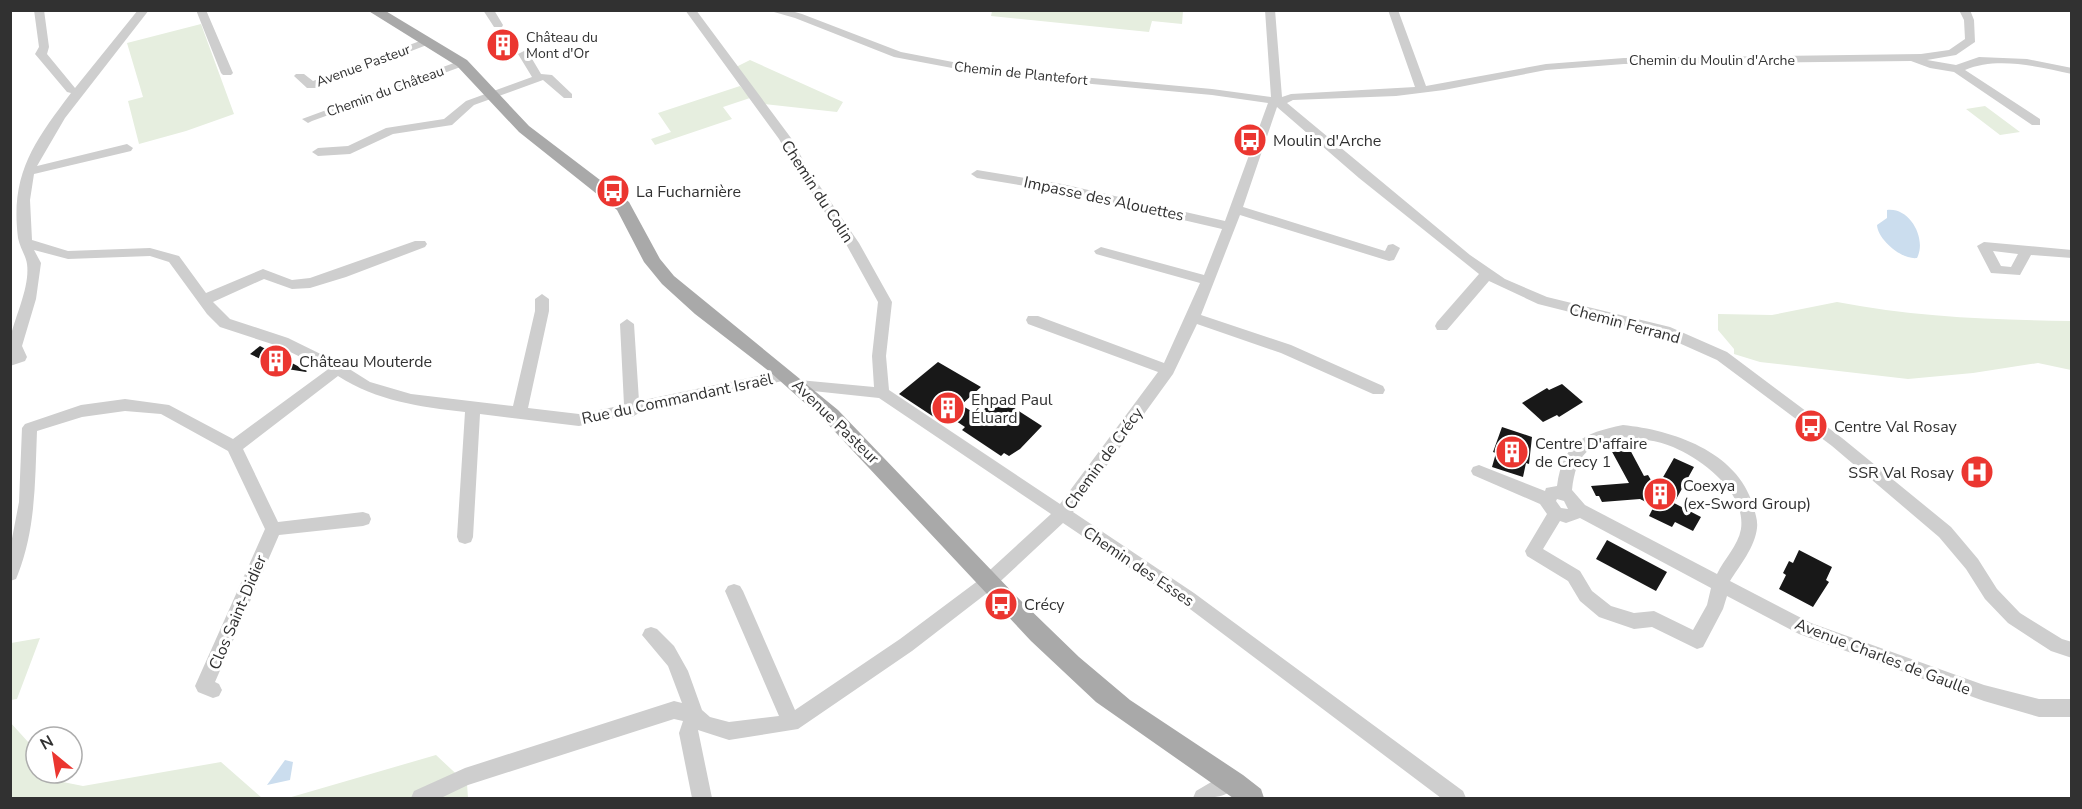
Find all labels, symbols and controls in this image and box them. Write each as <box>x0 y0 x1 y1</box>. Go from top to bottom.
building icon: Château du Mont d'Or <box>485 27 521 63</box>
place label: Château du Mont d'Or <box>526 28 598 63</box>
street label: Avenue Pasteur <box>313 40 413 91</box>
street label: Chemin du Moulin d'Arche <box>1629 51 1795 70</box>
street label: Chemin de Plantefort <box>953 57 1089 90</box>
street label: Chemin du Château <box>324 61 446 122</box>
bus stop icon: Moulin d'Arche <box>1232 122 1268 158</box>
place label: Moulin d'Arche <box>1273 130 1381 152</box>
street label: Chemin du Colin <box>776 136 859 247</box>
street label: Impasse des Alouettes <box>1022 171 1186 227</box>
bus stop icon: La Fucharnière <box>595 173 631 209</box>
place label: La Fucharnière <box>636 181 741 203</box>
street label: Chemin Ferrand <box>1567 299 1683 349</box>
building icon: Château Mouterde <box>258 343 294 379</box>
place label: Château Mouterde <box>299 351 432 373</box>
street label: Rue du Commandant Israël <box>580 368 775 430</box>
street label: Avenue Pasteur <box>787 375 884 469</box>
place label: Ehpad Paul Éluard <box>971 389 1053 429</box>
building icon: Ehpad Paul Éluard <box>930 390 966 426</box>
street label: Chemin de Crécy <box>1059 402 1149 514</box>
bus stop icon: Centre Val Rosay <box>1793 408 1829 444</box>
place label: Centre Val Rosay <box>1834 416 1958 438</box>
place label: Centre D'affaire de Crecy 1 <box>1535 433 1647 473</box>
building icon: Centre D'affaire de Crecy 1 <box>1494 434 1530 470</box>
hospital icon: SSR Val Rosay <box>1959 454 1995 490</box>
place label: SSR Val Rosay <box>1848 462 1955 484</box>
place label: Coexya (ex-Sword Group) <box>1683 475 1811 515</box>
building icon: Coexya (ex-Sword Group) <box>1642 476 1678 512</box>
street label: Chemin des Esses <box>1079 522 1198 612</box>
street label: Clos Saint-Didier <box>204 552 272 673</box>
bus stop icon: Crécy <box>983 586 1019 622</box>
place label: Crécy <box>1024 594 1065 616</box>
street label: Avenue Charles de Gaulle <box>1792 613 1974 701</box>
north arrow <box>24 725 84 785</box>
text: N <box>36 730 58 755</box>

